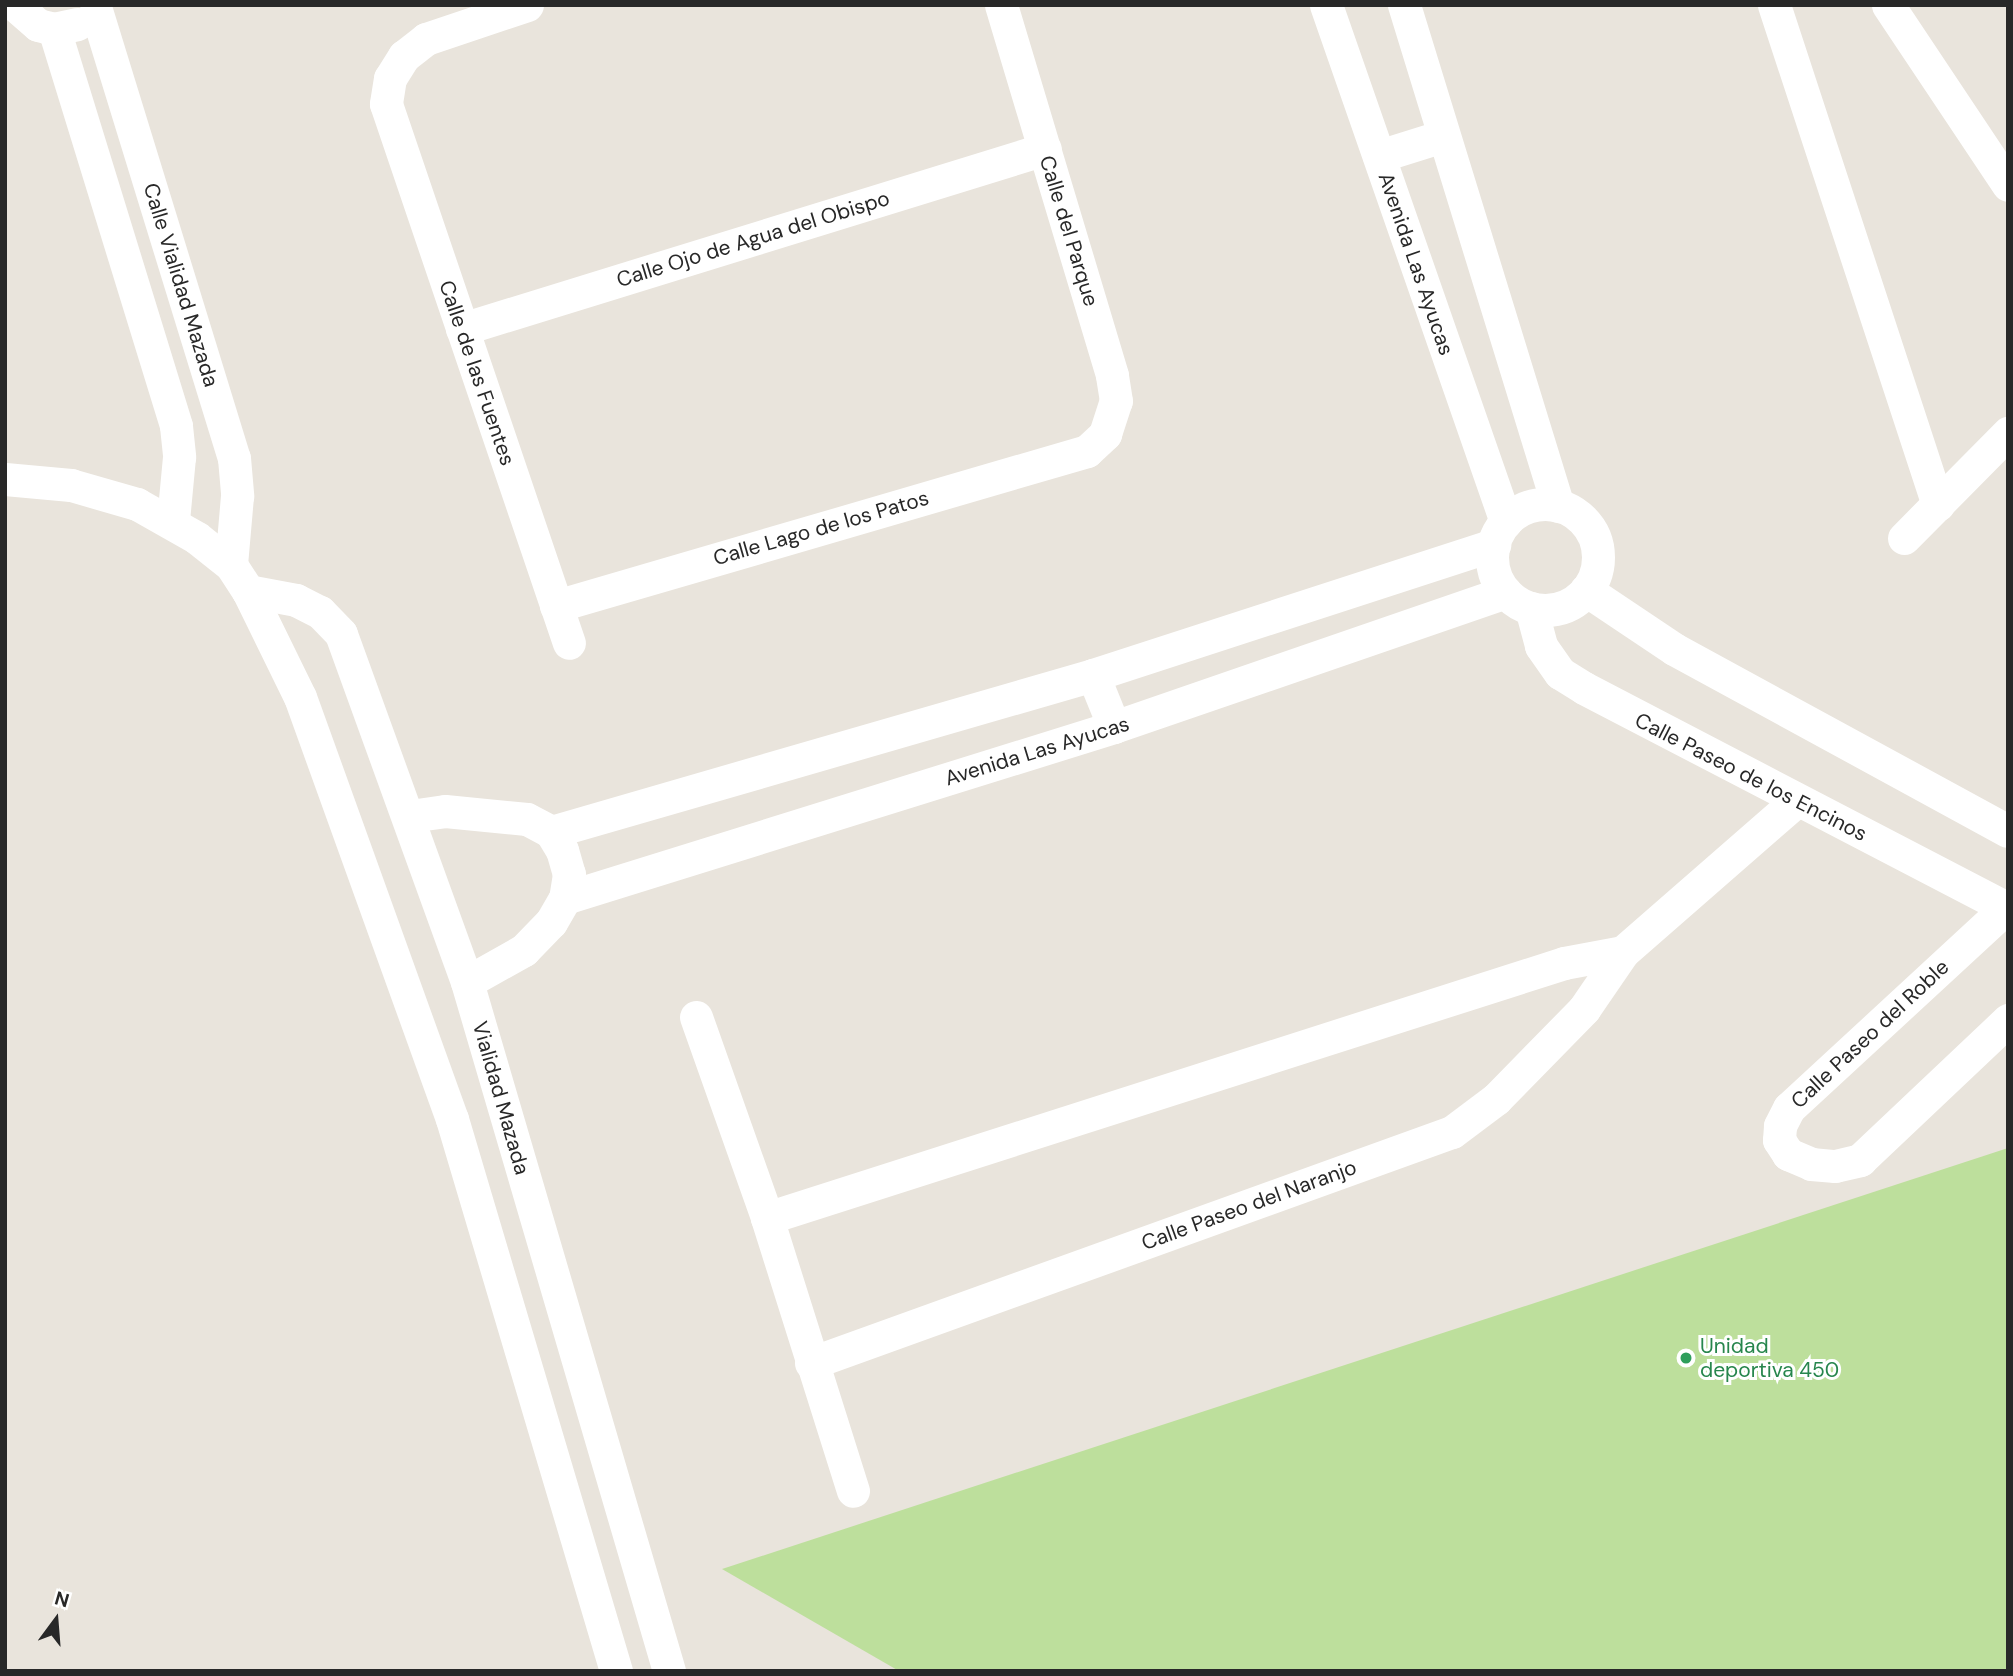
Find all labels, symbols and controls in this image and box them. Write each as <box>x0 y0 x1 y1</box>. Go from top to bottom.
street label: Calle del Parque <box>1034 153 1104 309</box>
street label: Avenida Las Ayucas <box>1373 169 1459 359</box>
street label: Calle Vialidad Mazada <box>138 180 224 390</box>
street label: Calle Ojo de Agua del Obispo <box>613 185 893 293</box>
street label: Calle de las Fuentes <box>434 277 520 469</box>
street label: Calle Lago de los Patos <box>710 485 932 571</box>
street label: Calle Paseo de los Encinos <box>1631 707 1871 847</box>
street label: Avenida Las Ayucas <box>942 711 1132 791</box>
street label: Calle Paseo del Roble <box>1786 954 1954 1114</box>
street label: Vialidad Mazada <box>467 1018 535 1178</box>
street label: Calle Paseo del Naranjo <box>1138 1154 1360 1256</box>
place label: Unidad deportiva 450 <box>1700 1333 1839 1383</box>
marker: Unidad deportiva 450 <box>1678 1350 1694 1366</box>
north arrow <box>21 1585 91 1655</box>
text: N <box>52 1585 72 1613</box>

